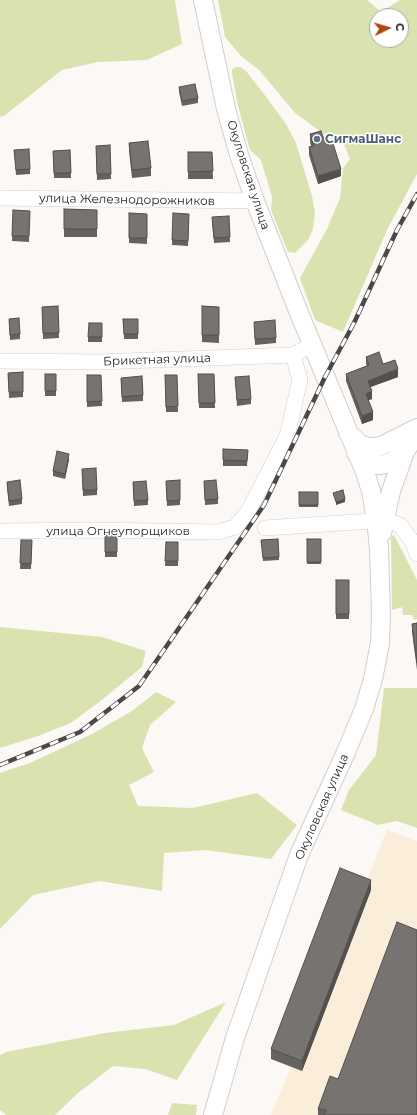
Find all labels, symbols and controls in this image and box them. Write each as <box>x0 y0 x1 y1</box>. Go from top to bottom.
north arrow <box>369 8 409 48</box>
text: С <box>393 22 407 32</box>
street label: Окуловская улица <box>223 118 273 232</box>
place label: СигмаШанс <box>325 132 401 146</box>
marker: СигмаШанс <box>312 134 322 144</box>
street label: улица Железнодорожников <box>39 191 215 209</box>
street label: Брикетная улица <box>103 351 211 369</box>
street label: улица Огнеупорщиков <box>46 524 190 538</box>
street label: Окуловская улица <box>292 752 352 862</box>

